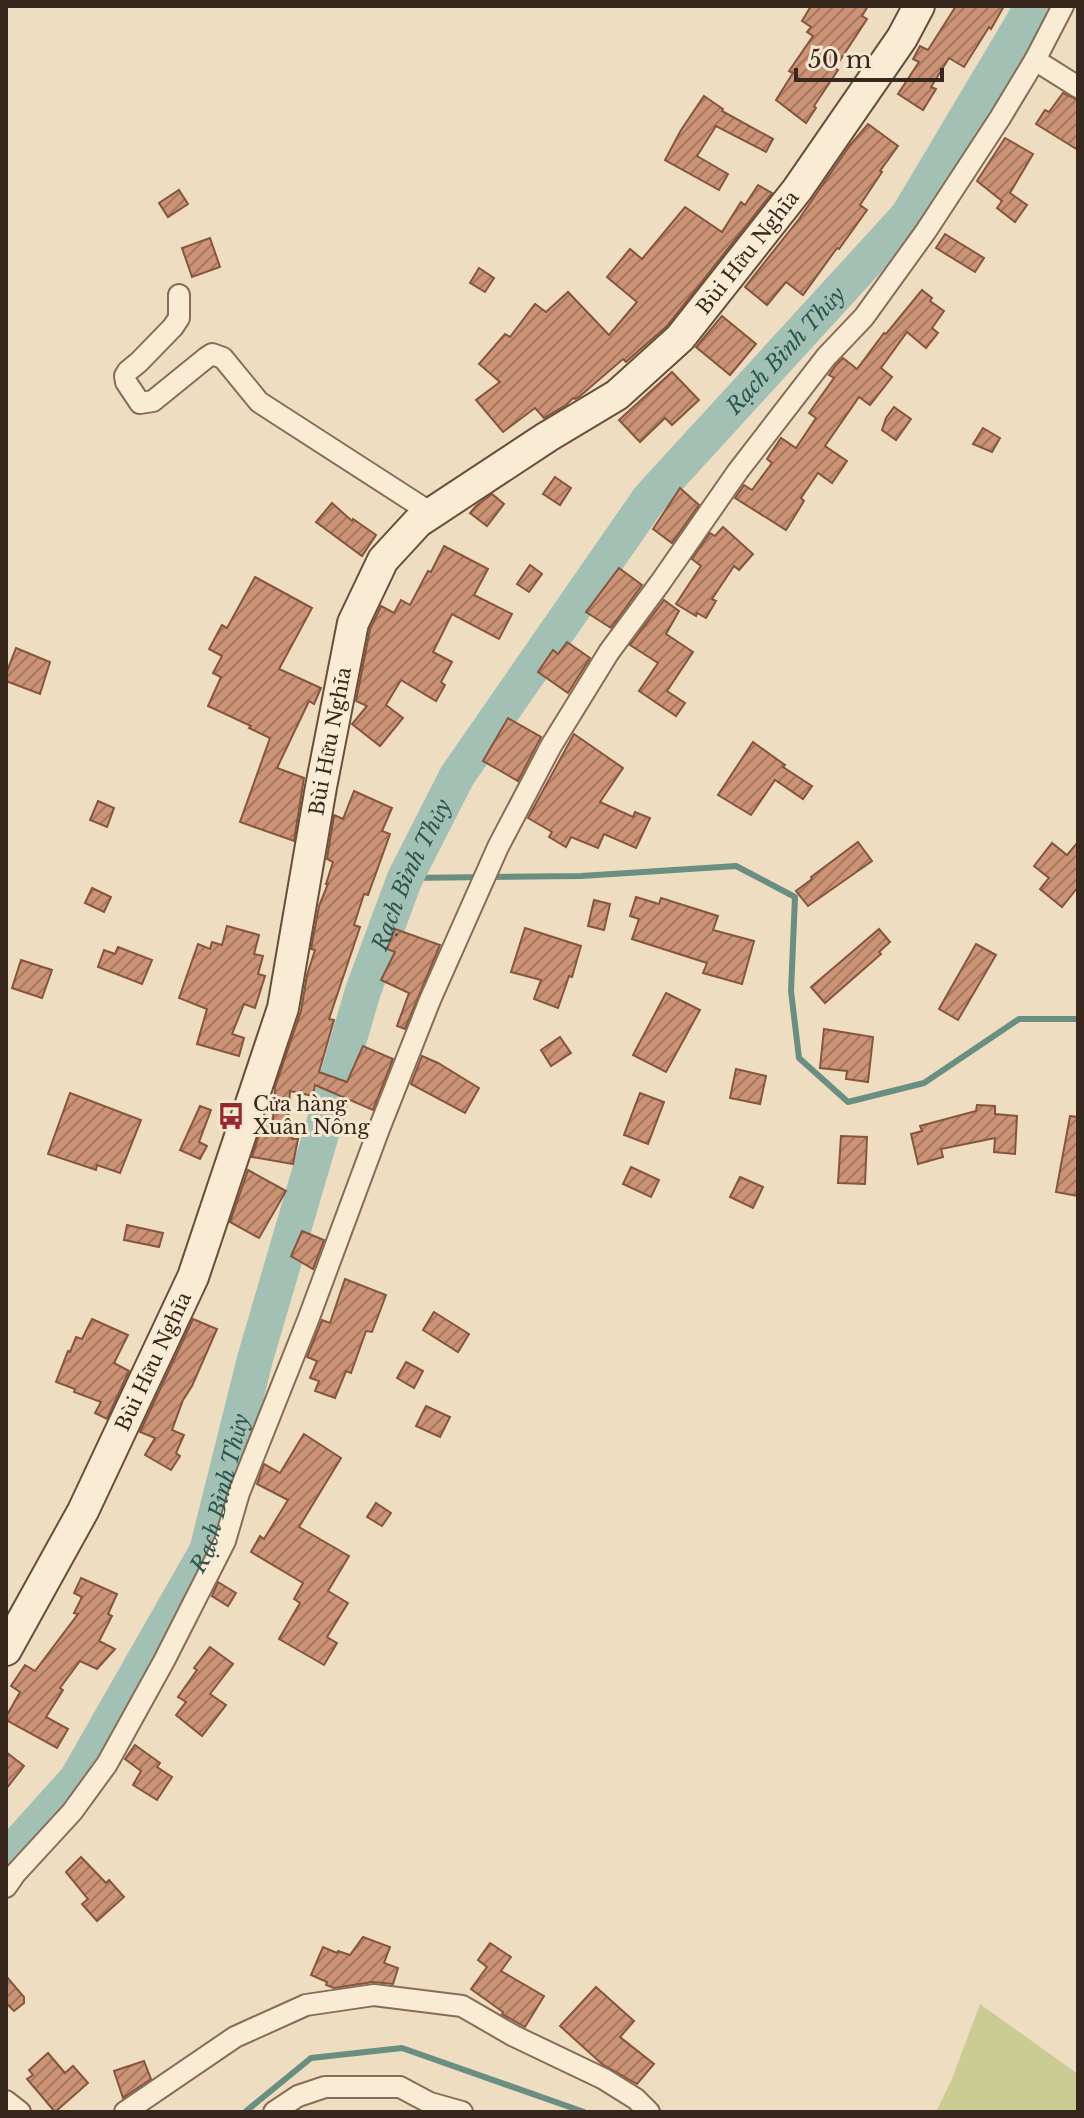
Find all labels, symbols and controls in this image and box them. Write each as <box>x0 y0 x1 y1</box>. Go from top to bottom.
scale bar <box>796 32 942 82</box>
text: 50 m <box>808 45 872 74</box>
street label: Bùi Hữu Nghĩa <box>691 185 804 319</box>
water label: Rạch Bình Thủy <box>720 281 851 421</box>
street label: Bùi Hữu Nghĩa <box>304 664 356 817</box>
water label: Rạch Bình Thủy <box>366 794 457 955</box>
place label: Cửa hàng Xuân Nông <box>253 1092 370 1139</box>
bus stop icon: Cửa hàng Xuân Nông <box>216 1101 246 1131</box>
street label: Bùi Hữu Nghĩa <box>110 1287 197 1435</box>
water label: Rạch Bình Thủy <box>184 1410 255 1578</box>

